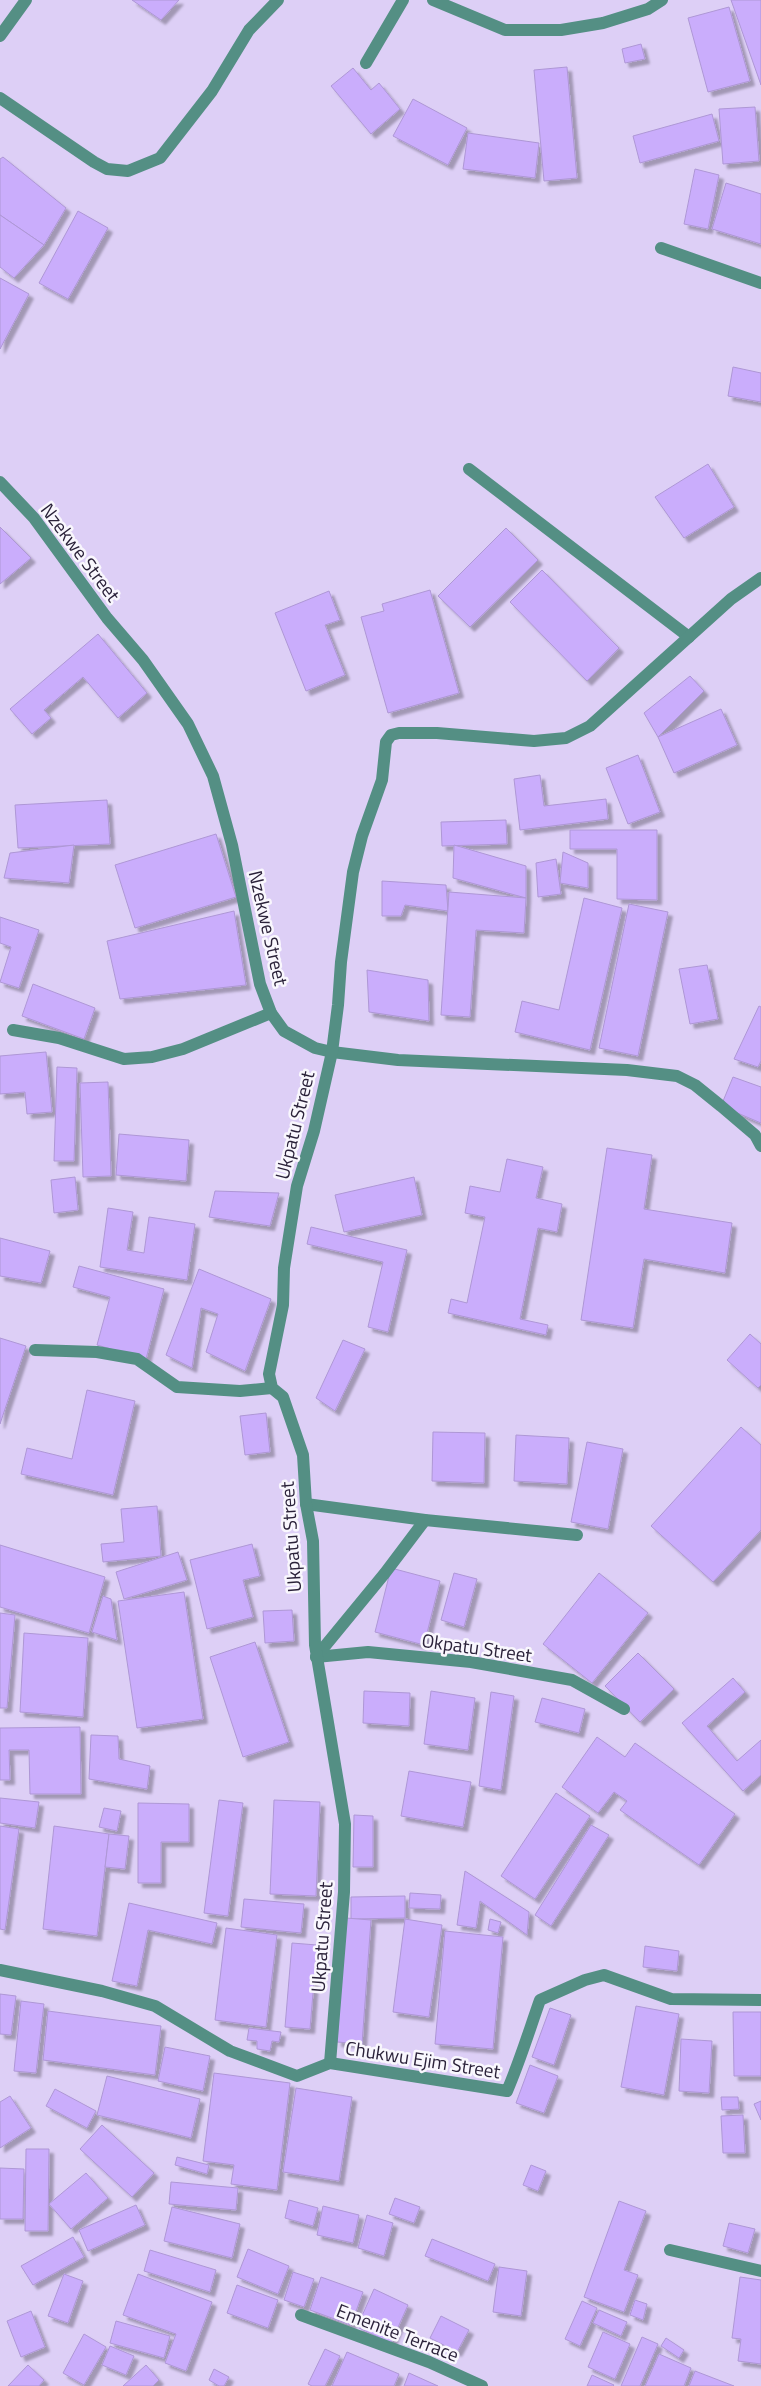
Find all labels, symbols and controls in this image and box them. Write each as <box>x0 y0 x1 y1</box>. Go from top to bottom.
street label: Nzekwe Street <box>34 496 128 608</box>
street label: Nzekwe Street <box>242 868 296 989</box>
street label: Ukpatu Street <box>267 1067 322 1182</box>
street label: Ukpatu Street <box>272 1480 308 1593</box>
street label: Okpatu Street <box>420 1625 534 1669</box>
street label: Ukpatu Street <box>303 1880 339 1993</box>
street label: Chukwu Ejim Street <box>344 2032 503 2086</box>
street label: Emenite Terrace <box>333 2295 463 2369</box>

